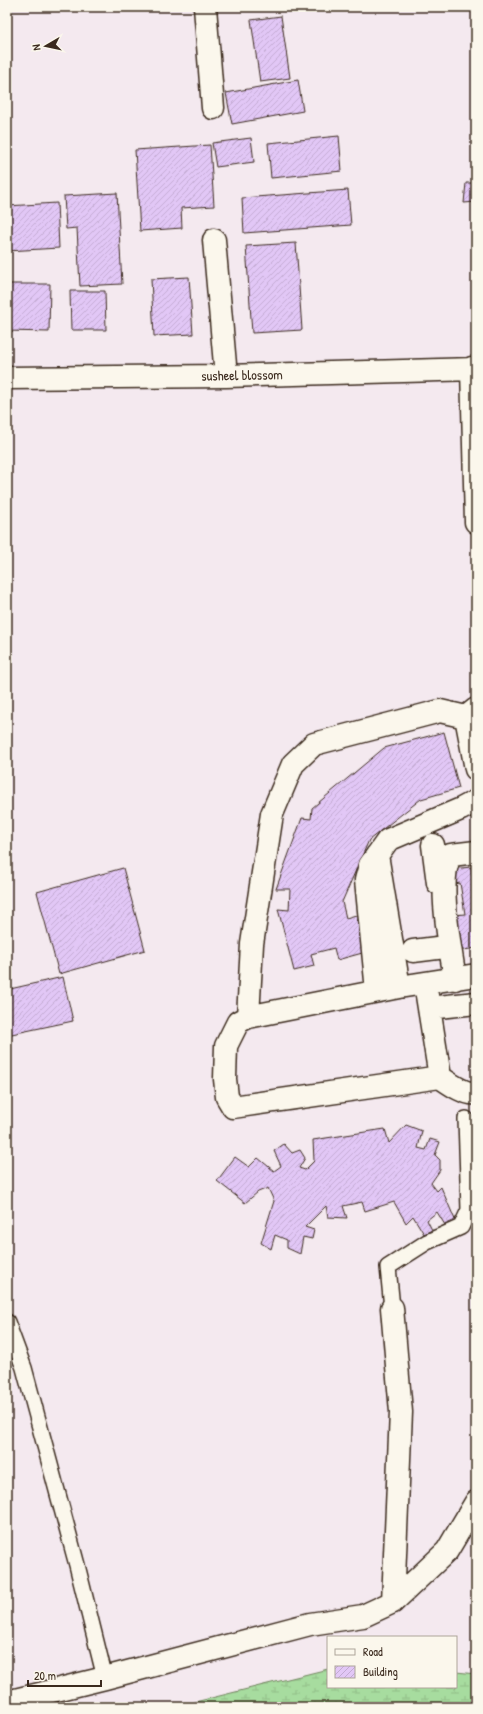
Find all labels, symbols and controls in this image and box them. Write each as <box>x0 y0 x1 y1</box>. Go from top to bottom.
north arrow <box>26 26 66 66</box>
text: N <box>29 43 43 52</box>
street label: susheel blossom <box>201 364 283 385</box>
legend <box>327 1636 457 1688</box>
text: Road <box>363 1643 383 1660</box>
scale bar <box>28 1662 101 1688</box>
text: Building <box>363 1663 398 1680</box>
text: 20 m <box>34 1667 56 1684</box>

